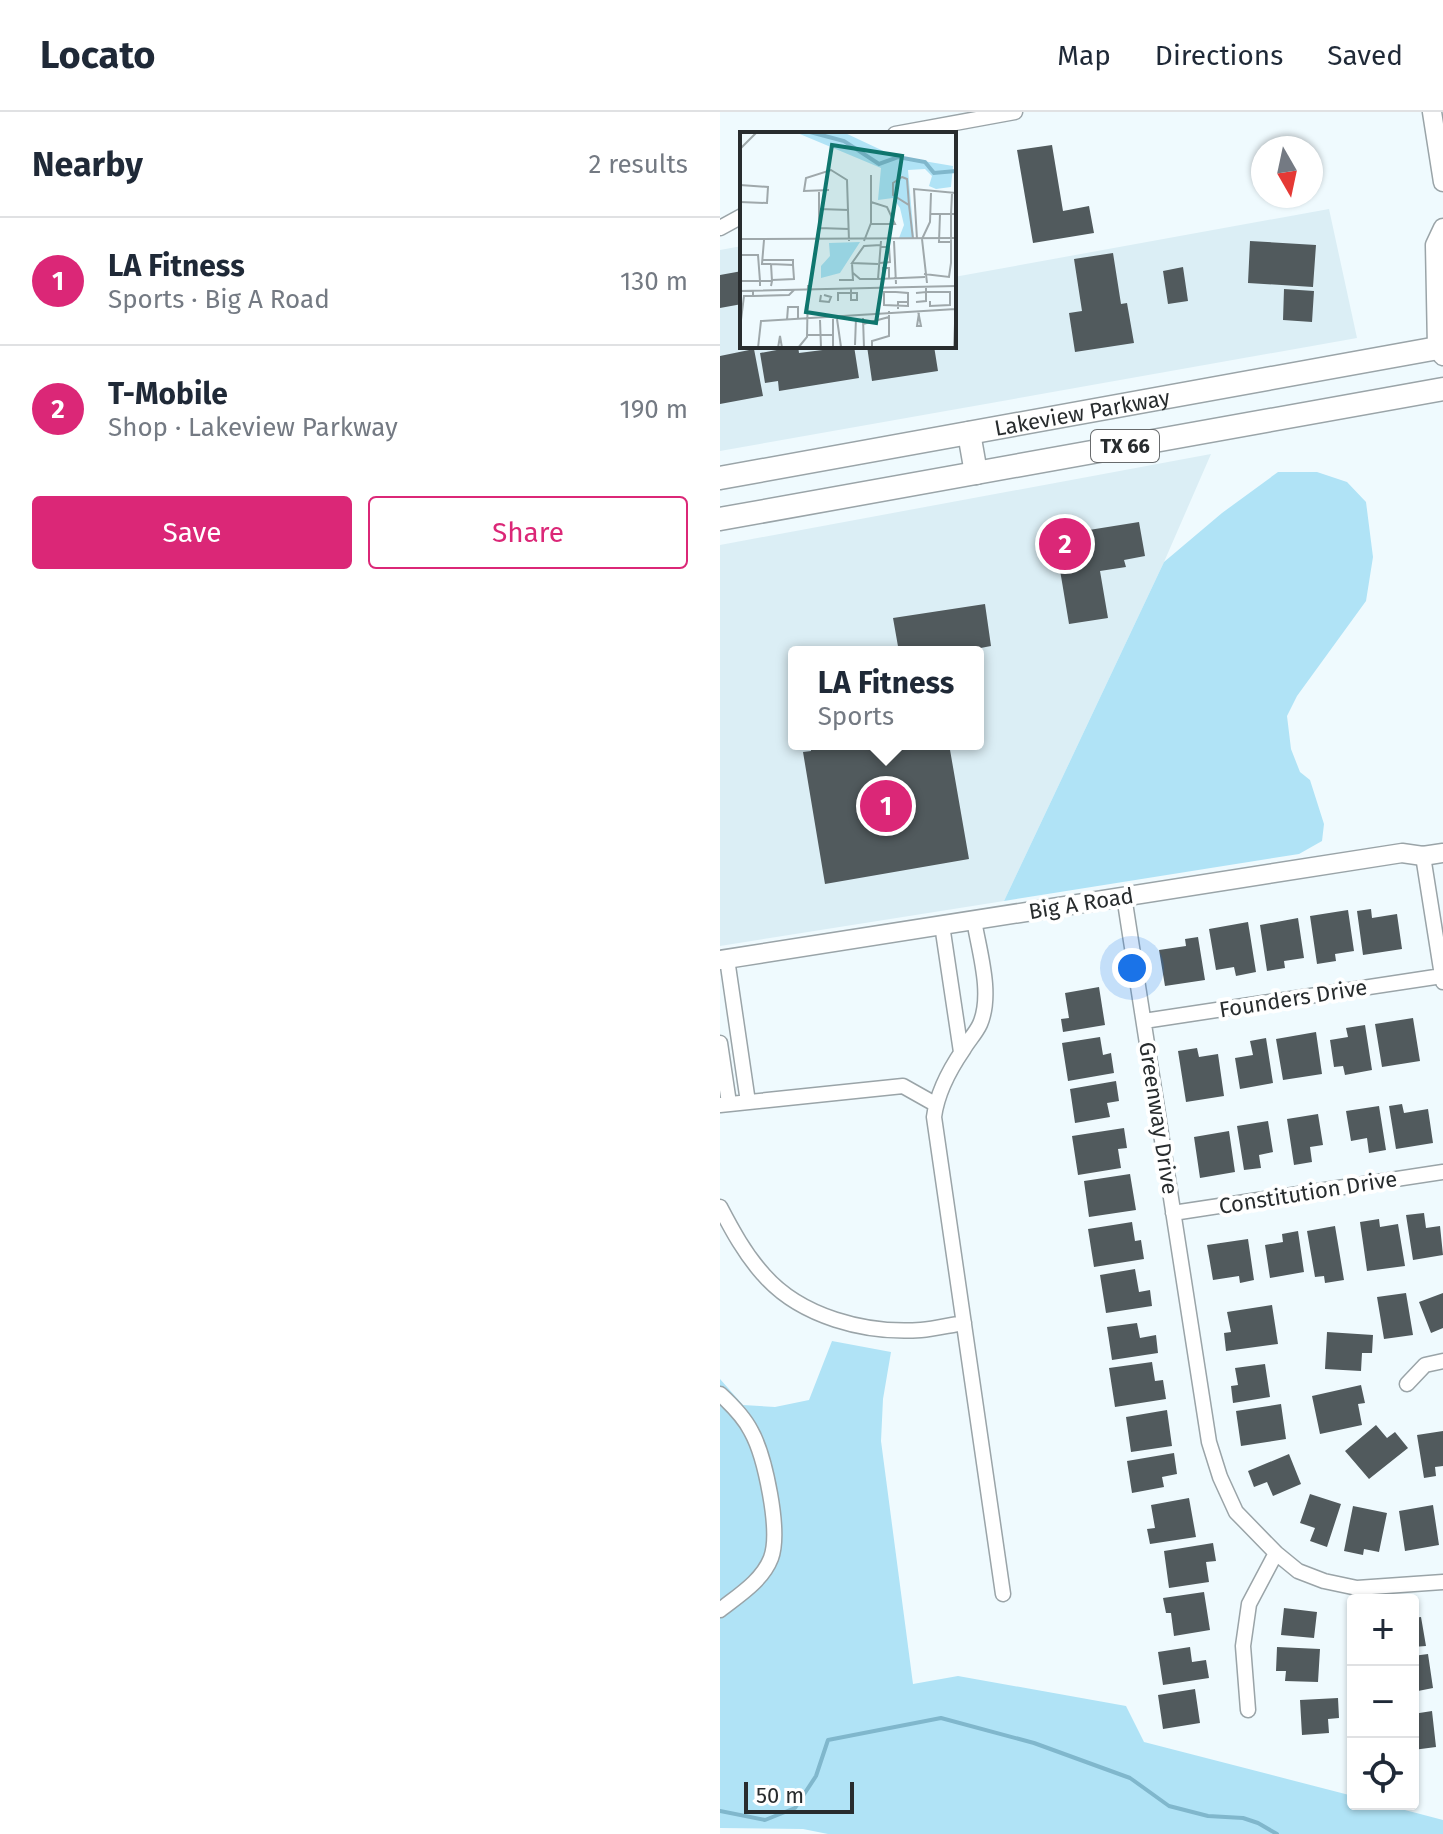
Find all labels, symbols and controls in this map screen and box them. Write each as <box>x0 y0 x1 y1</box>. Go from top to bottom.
text: Locato <box>40 32 156 78</box>
text: Map <box>1057 39 1111 72</box>
text: Directions <box>1155 39 1283 72</box>
text: Saved <box>1327 39 1403 72</box>
inset map <box>740 132 956 348</box>
north arrow <box>1251 136 1323 208</box>
text: Nearby <box>32 144 143 185</box>
text: 2 results <box>588 149 688 180</box>
text: LA Fitness <box>108 248 245 284</box>
text: 1 <box>52 266 64 297</box>
text: 130 m <box>620 266 688 297</box>
text: Sports · Big A Road <box>108 284 330 315</box>
text: T-Mobile <box>108 376 228 412</box>
street label: Lakeview Parkway <box>992 384 1172 442</box>
text: 2 <box>51 394 65 425</box>
text: 190 m <box>619 394 688 425</box>
text: Shop · Lakeview Parkway <box>108 412 398 443</box>
road number: TX 66 <box>1091 430 1159 462</box>
button: Save <box>32 496 352 569</box>
button: Share <box>368 496 688 569</box>
pin: 2 <box>1039 514 1091 574</box>
popup <box>788 646 984 750</box>
text: LA Fitness <box>818 665 954 701</box>
text: Sports <box>818 701 894 732</box>
pin: 1 <box>860 776 912 836</box>
street label: Big A Road <box>1027 882 1136 925</box>
your location <box>1112 948 1152 988</box>
street label: Founders Drive <box>1217 973 1369 1024</box>
street label: Greenway Drive <box>1133 1040 1184 1196</box>
street label: Constitution Drive <box>1217 1165 1399 1220</box>
map controls <box>1347 1594 1419 1810</box>
button: + <box>1347 1594 1419 1666</box>
button: − <box>1347 1666 1419 1738</box>
button: locate <box>1347 1738 1419 1810</box>
scale bar <box>744 1778 854 1814</box>
text: 50 m <box>756 1782 804 1809</box>

